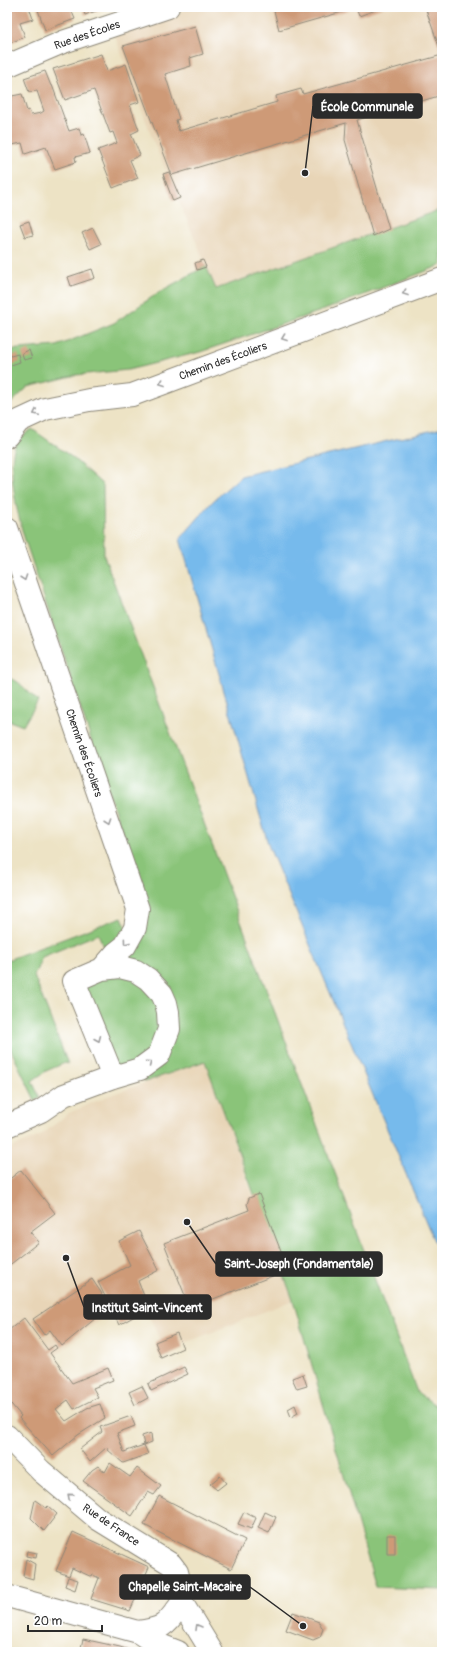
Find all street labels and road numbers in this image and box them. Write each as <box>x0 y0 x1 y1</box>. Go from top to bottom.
street label: Rue des Écoles <box>52 18 122 52</box>
street label: Chemin des Écoliers <box>177 339 269 383</box>
street label: Chemin des Écoliers <box>63 707 105 799</box>
street label: Rue de France <box>80 1501 142 1549</box>

